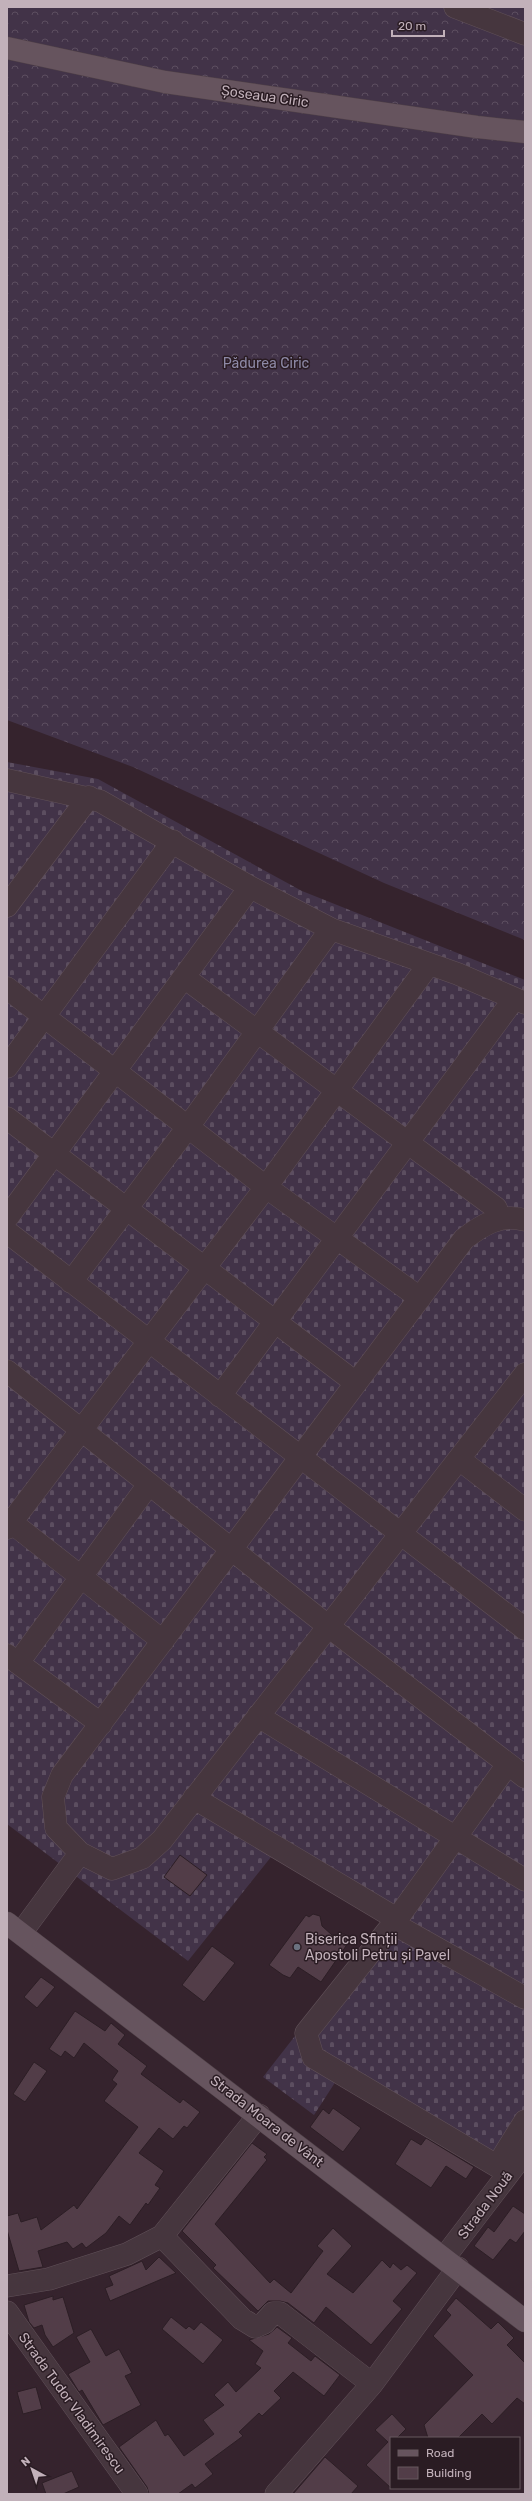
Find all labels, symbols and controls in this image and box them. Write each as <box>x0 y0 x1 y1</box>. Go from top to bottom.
scale bar <box>392 12 444 38</box>
text: 20 m <box>398 19 426 33</box>
street label: Șoseaua Ciric <box>220 82 310 111</box>
park label: Pădurea Ciric <box>223 355 310 372</box>
place label: Biserica Sfinții Apostoli Petru și Pavel <box>305 1931 450 1964</box>
marker: Biserica Sfinții Apostoli Petru și Pavel <box>292 1942 302 1952</box>
street label: Strada Moara de Vânt <box>207 2072 327 2171</box>
street label: Strada Nouă <box>454 2168 516 2243</box>
street label: Strada Tudor Vladimirescu <box>15 2329 129 2477</box>
legend <box>390 2437 520 2489</box>
text: Road <box>426 2446 454 2460</box>
north arrow <box>12 2449 52 2489</box>
text: N <box>19 2454 33 2469</box>
text: Building <box>426 2466 472 2480</box>

